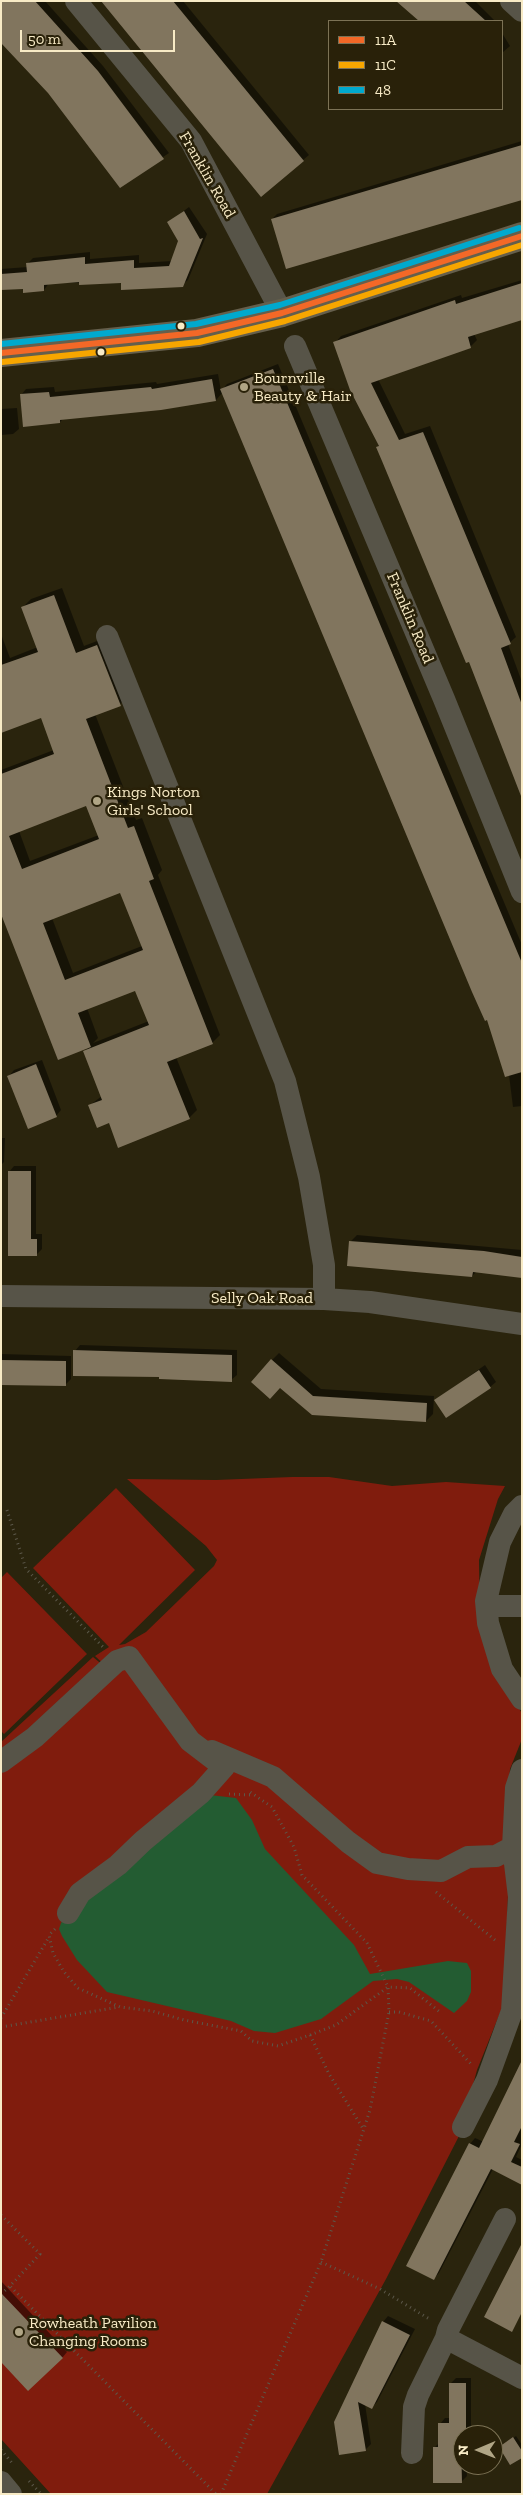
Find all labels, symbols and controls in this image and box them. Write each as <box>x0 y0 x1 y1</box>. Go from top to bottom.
scale bar <box>22 20 178 52</box>
legend <box>328 20 503 110</box>
text: 50 m <box>28 30 61 48</box>
text: 11A <box>375 31 396 49</box>
text: 11C <box>375 56 396 74</box>
text: 48 <box>375 81 391 99</box>
street label: Franklin Road <box>174 128 240 222</box>
unlabelled marker <box>176 321 186 331</box>
unlabelled marker <box>96 347 106 357</box>
place label: Bournville Beauty & Hair <box>254 368 352 406</box>
marker: Bournville Beauty & Hair <box>238 381 250 393</box>
street label: Franklin Road <box>382 570 438 666</box>
place label: Kings Norton Girls' School <box>107 782 200 820</box>
marker: Kings Norton Girls' School <box>91 795 103 807</box>
street label: Selly Oak Road <box>211 1288 313 1308</box>
place label: Rowheath Pavilion Changing Rooms <box>29 2313 157 2351</box>
marker: Rowheath Pavilion Changing Rooms <box>13 2326 25 2338</box>
north arrow <box>453 2425 503 2475</box>
text: N <box>455 2445 472 2456</box>

